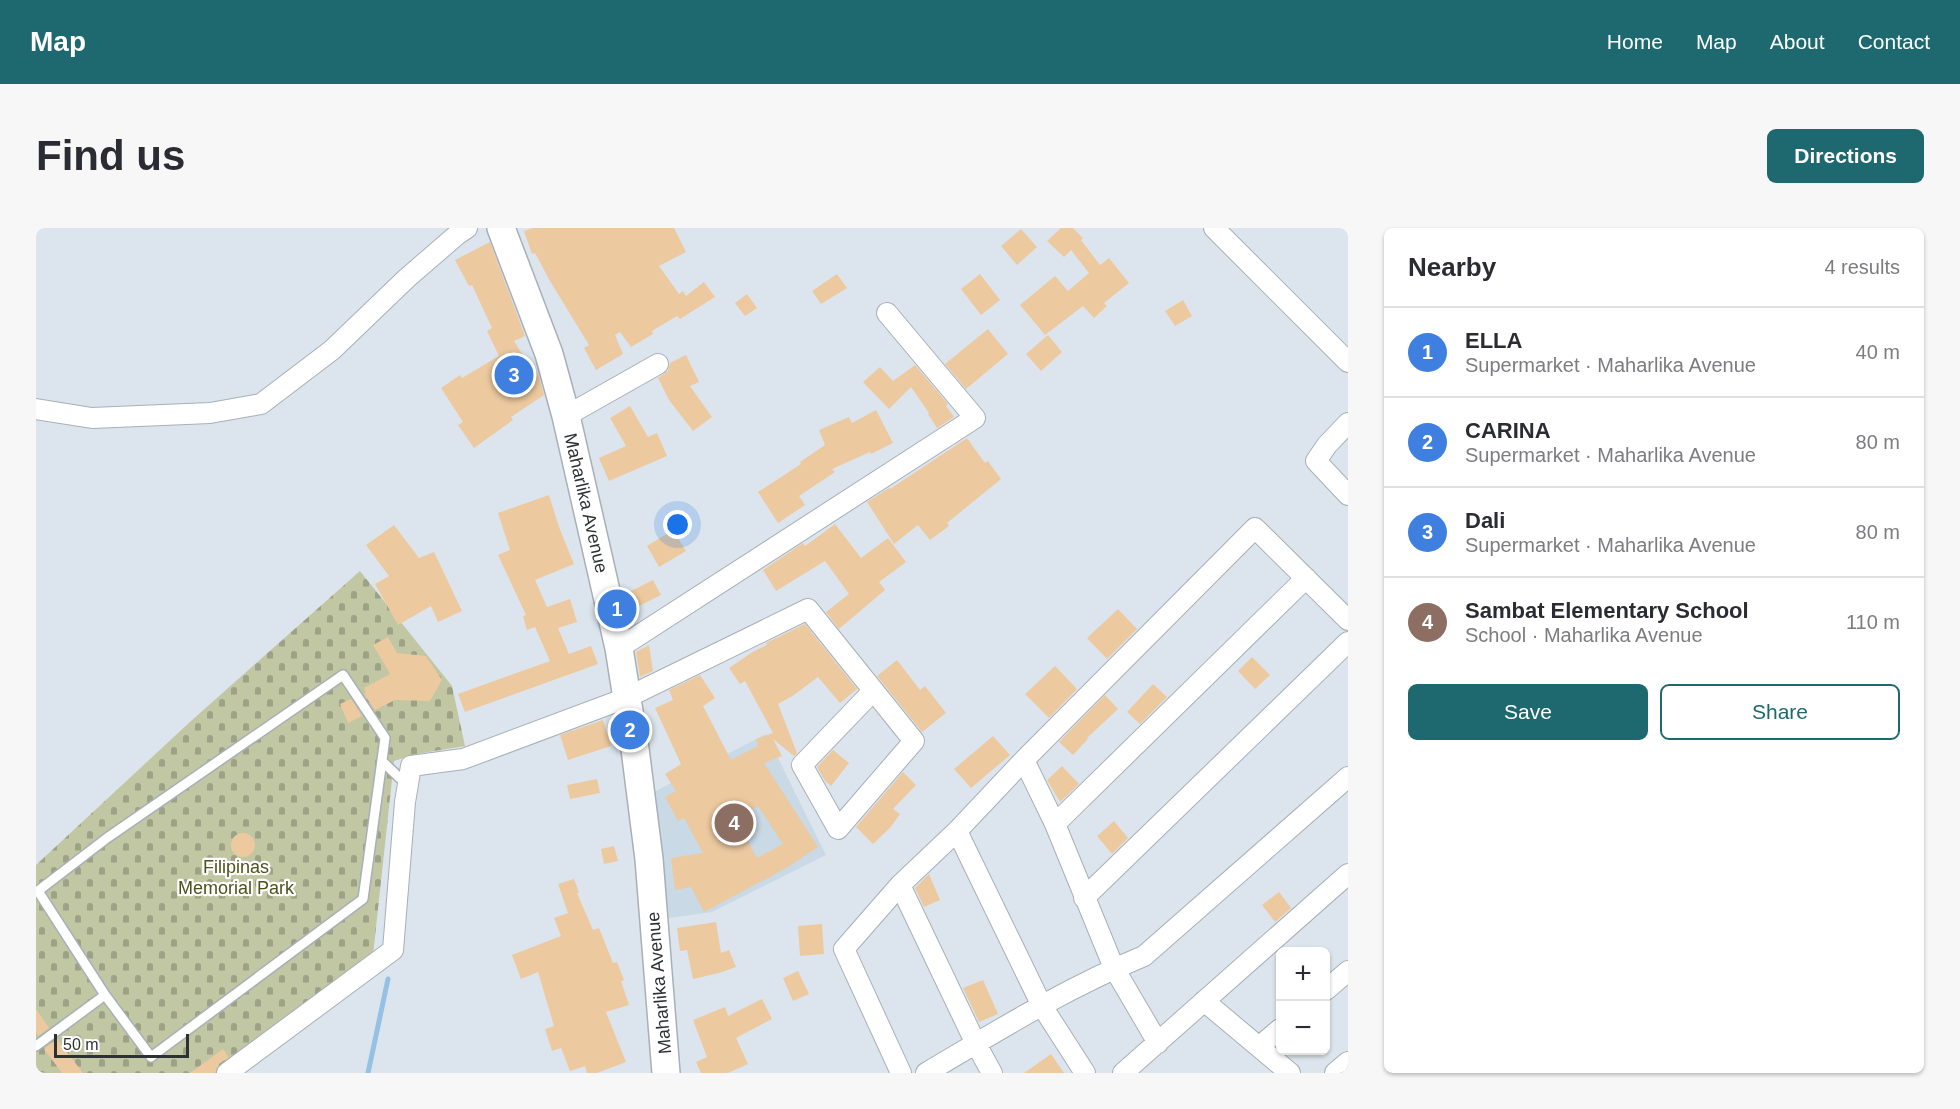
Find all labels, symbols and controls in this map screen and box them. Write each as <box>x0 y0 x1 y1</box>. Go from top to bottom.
text: Map <box>30 26 86 57</box>
text: Home <box>1607 30 1663 53</box>
text: Map <box>1696 30 1737 53</box>
text: About <box>1770 30 1825 53</box>
text: Contact <box>1858 30 1930 53</box>
button: Directions <box>1767 129 1924 183</box>
text: Find us <box>36 132 185 179</box>
text: Nearby <box>1408 252 1496 282</box>
text: 4 results <box>1824 256 1900 278</box>
text: ELLA <box>1465 328 1522 353</box>
text: 1 <box>1422 341 1433 363</box>
text: 40 m <box>1856 341 1900 363</box>
pin: 3 <box>494 352 534 398</box>
text: Supermarket · Maharlika Avenue <box>1465 354 1756 376</box>
text: CARINA <box>1465 418 1551 443</box>
street label: Maharlika Avenue <box>560 431 612 575</box>
text: 2 <box>1422 431 1433 453</box>
text: 80 m <box>1856 431 1900 453</box>
text: Supermarket · Maharlika Avenue <box>1465 444 1756 466</box>
text: Dali <box>1465 508 1505 533</box>
your location <box>663 510 692 539</box>
text: 3 <box>1422 521 1433 543</box>
text: 80 m <box>1856 521 1900 543</box>
text: Supermarket · Maharlika Avenue <box>1465 534 1756 556</box>
pin: 1 <box>598 586 636 632</box>
text: Sambat Elementary School <box>1465 598 1749 623</box>
text: 4 <box>1422 611 1433 633</box>
text: 110 m <box>1846 611 1900 633</box>
text: School · Maharlika Avenue <box>1465 624 1703 646</box>
button: Save <box>1408 684 1648 740</box>
button: Share <box>1660 684 1900 740</box>
pin: 2 <box>610 708 650 752</box>
pin: 4 <box>714 800 754 846</box>
park label: Filipinas Memorial Park <box>178 857 295 898</box>
street label: Maharlika Avenue <box>643 911 675 1055</box>
map controls <box>1276 947 1330 1055</box>
button: + <box>1276 947 1330 1001</box>
button: − <box>1276 1001 1330 1055</box>
scale bar <box>54 1031 189 1058</box>
text: 50 m <box>63 1036 99 1053</box>

